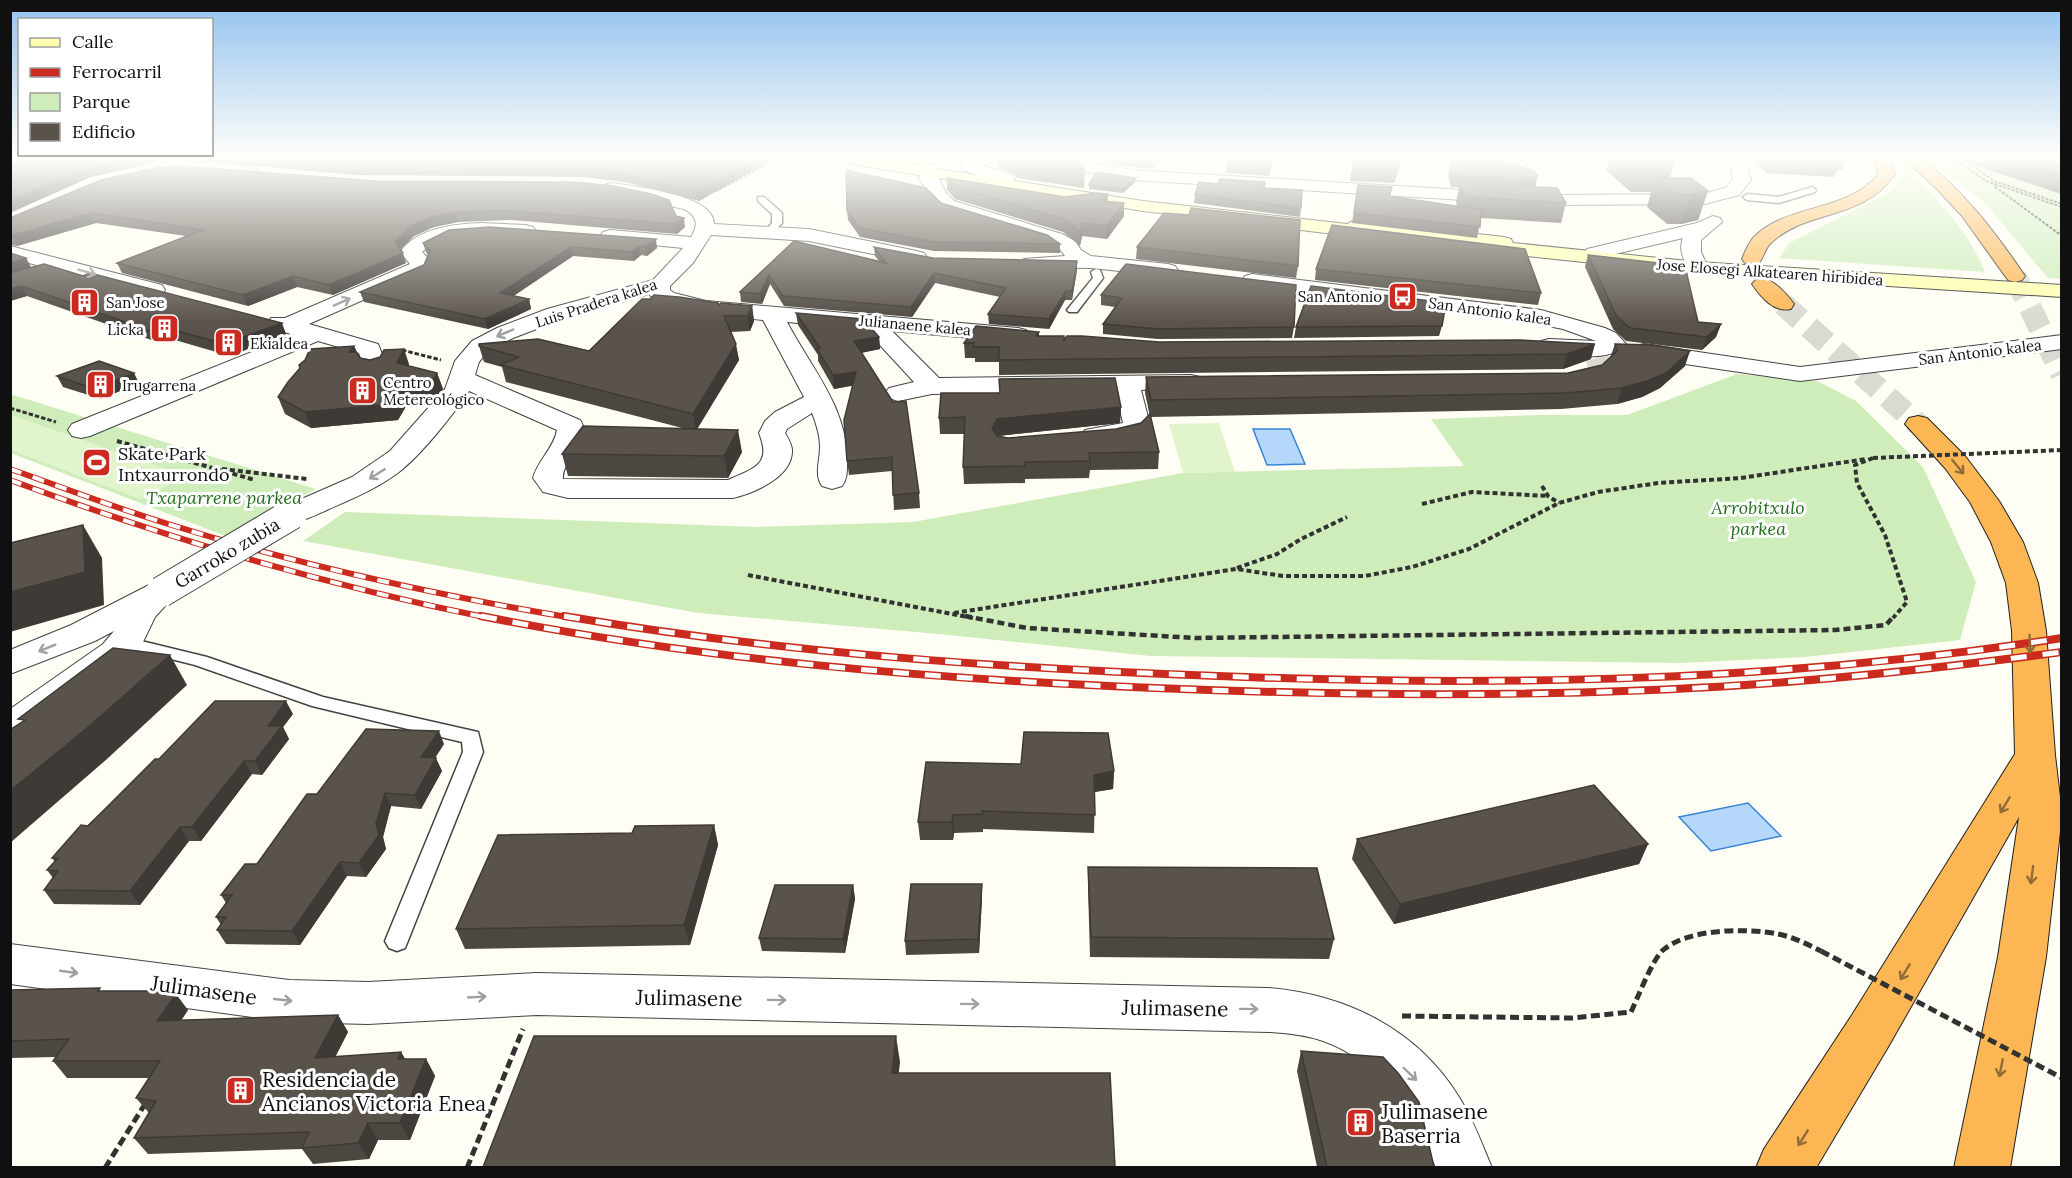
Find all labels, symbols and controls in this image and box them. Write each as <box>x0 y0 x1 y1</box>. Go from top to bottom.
legend <box>18 18 213 156</box>
text: Calle <box>72 30 114 53</box>
text: Ferrocarril <box>72 60 162 83</box>
text: Parque <box>72 90 131 113</box>
text: Edificio <box>72 120 135 143</box>
street label: Jose Elosegi Alkatearen hiribidea <box>1655 255 1884 289</box>
one-way arrow <box>77 267 96 278</box>
street label: Luis Pradera kalea <box>533 274 659 332</box>
bus stop icon: San Antonio <box>1387 280 1419 312</box>
building icon: San Jose <box>69 286 101 318</box>
place label: San Antonio <box>1298 287 1382 306</box>
place label: San Jose <box>106 293 165 312</box>
street label: San Antonio kalea <box>1427 293 1553 329</box>
one-way arrow <box>332 296 350 307</box>
street label: Julianaene kalea <box>857 311 972 339</box>
building icon: Licka <box>149 313 181 345</box>
place label: Licka <box>107 320 144 339</box>
building icon: Ekialdea <box>213 327 245 359</box>
one-way arrow <box>496 328 514 340</box>
place label: Ekialdea <box>250 334 308 353</box>
street label: San Antonio kalea <box>1917 335 2043 369</box>
building icon: Irugarrena <box>85 369 117 401</box>
place label: Centro Metereológico <box>383 373 484 409</box>
building icon: Centro Metereológico <box>346 375 378 407</box>
place label: Irugarrena <box>122 376 197 395</box>
place label: Skate Park Intxaurrondo <box>118 442 230 486</box>
sports icon: Skate Park Intxaurrondo <box>81 447 113 479</box>
one-way arrow <box>1951 459 1964 475</box>
one-way arrow <box>369 468 386 480</box>
park label: Txaparrene parkea <box>146 486 302 509</box>
park label: Arrobitxulo parkea <box>1710 496 1805 540</box>
street label: Garroko zubia <box>170 513 284 593</box>
one-way arrow <box>2024 634 2035 654</box>
one-way arrow <box>38 643 57 654</box>
one-way arrow <box>1999 796 2011 813</box>
one-way arrow <box>2027 865 2038 885</box>
one-way arrow <box>1899 963 1911 980</box>
one-way arrow <box>58 966 78 977</box>
street label: Julimasene <box>148 969 259 1011</box>
street label: Julimasene <box>634 984 743 1012</box>
one-way arrow <box>467 991 487 1002</box>
one-way arrow <box>767 994 787 1005</box>
street label: Julimasene <box>1120 994 1229 1022</box>
one-way arrow <box>272 995 292 1006</box>
one-way arrow <box>960 998 980 1010</box>
one-way arrow <box>1239 1004 1259 1015</box>
one-way arrow <box>1995 1058 2006 1077</box>
place label: Residencia de Ancianos Victoria Enea <box>261 1066 486 1117</box>
one-way arrow <box>1403 1066 1418 1081</box>
building icon: Residencia de Ancianos Victoria Enea <box>225 1075 257 1107</box>
place label: Julimasene Baserria <box>1380 1098 1488 1149</box>
building icon: Julimasene Baserria <box>1344 1107 1376 1139</box>
one-way arrow <box>1796 1129 1808 1146</box>

